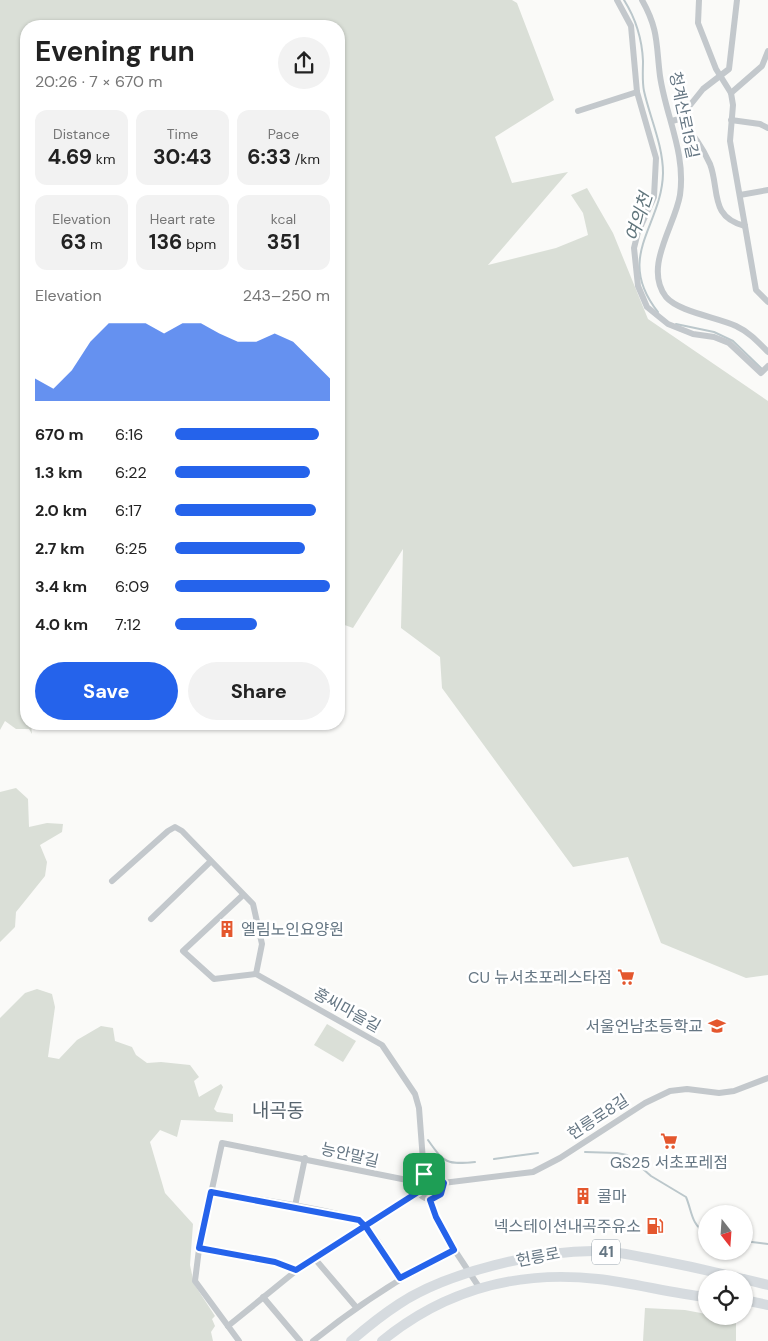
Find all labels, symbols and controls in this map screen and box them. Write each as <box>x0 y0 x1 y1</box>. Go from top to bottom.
text: Evening run <box>35 33 195 70</box>
button: share <box>278 37 330 89</box>
street label: 청계산로15길 <box>665 70 703 160</box>
text: 20:26 · 7 × 670 m <box>35 71 162 92</box>
text: Distance <box>53 125 110 143</box>
text: Time <box>167 125 198 143</box>
text: Pace <box>268 125 299 143</box>
text: 4.69 <box>48 143 92 171</box>
text: 30:43 <box>153 143 212 171</box>
text: 6:33 <box>247 143 291 171</box>
text: km <box>92 150 115 168</box>
text: /km <box>291 150 320 168</box>
water label: 여의천 <box>620 187 659 244</box>
text: Elevation <box>52 210 111 228</box>
text: Heart rate <box>150 210 215 228</box>
text: kcal <box>271 210 296 228</box>
text: 63 <box>60 228 86 256</box>
text: 136 <box>149 228 182 256</box>
text: 351 <box>267 228 300 256</box>
text: m <box>86 235 103 253</box>
text: bpm <box>182 235 216 253</box>
text: Elevation <box>35 285 102 306</box>
text: 243–250 m <box>243 285 330 306</box>
text: 670 m <box>35 424 84 445</box>
text: 6:16 <box>115 424 143 445</box>
text: 1.3 km <box>35 462 83 483</box>
text: 6:22 <box>115 462 147 483</box>
text: 2.0 km <box>35 500 87 521</box>
text: 6:17 <box>115 500 142 521</box>
text: 2.7 km <box>35 538 84 559</box>
text: 6:25 <box>115 538 147 559</box>
text: 3.4 km <box>35 576 87 597</box>
text: 6:09 <box>115 576 149 597</box>
text: 4.0 km <box>35 614 88 635</box>
text: 7:12 <box>115 614 141 635</box>
button: Save <box>35 662 178 720</box>
button: Share <box>188 662 330 720</box>
building icon: 엘림노인요양원 <box>217 919 237 939</box>
place label: 엘림노인요양원 <box>241 919 344 940</box>
place label: CU 뉴서초포레스타점 <box>468 967 612 988</box>
supermarket icon: CU 뉴서초포레스타점 <box>616 967 636 987</box>
street label: 홍씨마을길 <box>310 983 384 1037</box>
place label: 서울언남초등학교 <box>585 1016 703 1037</box>
school or university icon: 서울언남초등학교 <box>707 1016 727 1036</box>
street label: 헌릉로8길 <box>564 1090 632 1144</box>
district label: 내곡동 <box>252 1098 304 1123</box>
supermarket icon: GS25 서초포레점 <box>659 1131 679 1151</box>
street label: 능안말길 <box>319 1138 381 1172</box>
place label: GS25 서초포레점 <box>610 1152 728 1173</box>
pin <box>403 1153 445 1195</box>
icon: arrive <box>410 1160 438 1188</box>
building icon: 콜마 <box>573 1186 593 1206</box>
place label: 콜마 <box>597 1186 627 1207</box>
north arrow <box>698 1205 752 1260</box>
map controls <box>698 1205 753 1325</box>
place label: 넥스테이션내곡주유소 <box>494 1216 641 1237</box>
fuel station icon: 넥스테이션내곡주유소 <box>645 1216 665 1236</box>
road number: 41 <box>592 1240 620 1264</box>
street label: 헌릉로 <box>514 1242 562 1272</box>
button: locate <box>698 1270 753 1325</box>

